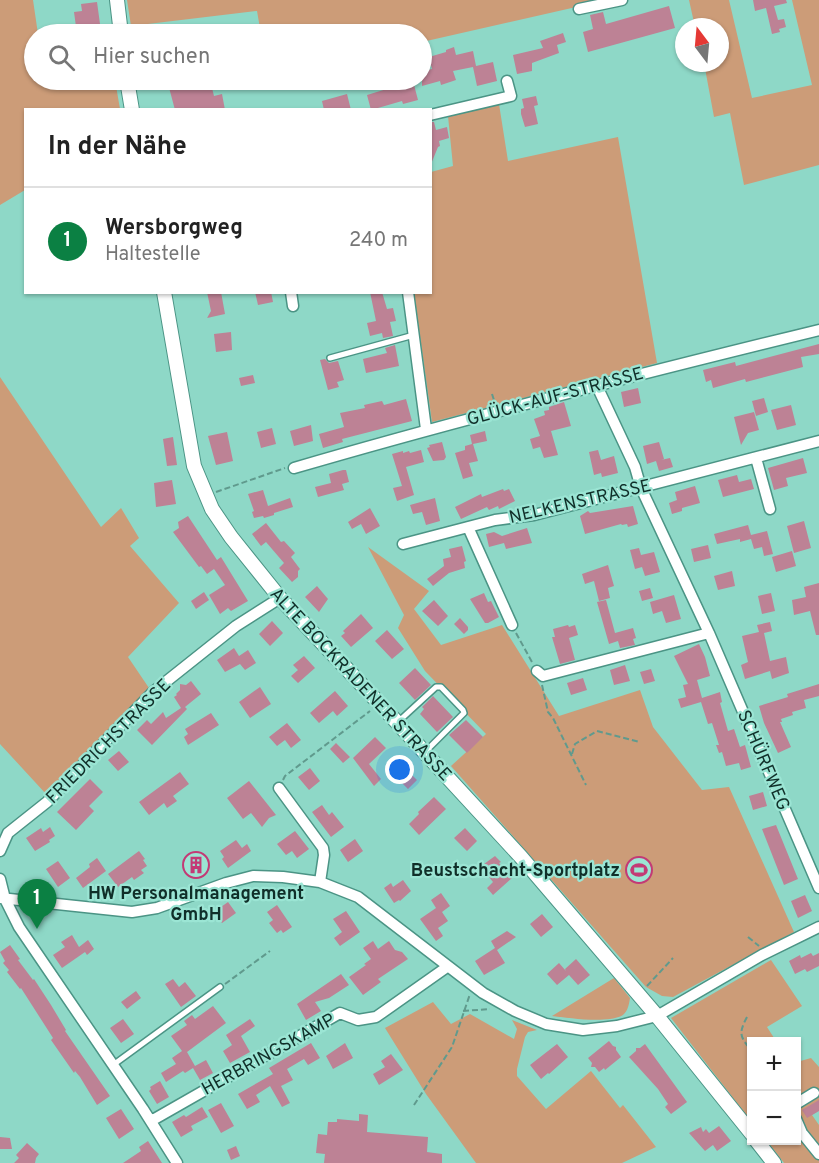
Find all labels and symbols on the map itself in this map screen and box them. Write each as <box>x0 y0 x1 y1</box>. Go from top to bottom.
north arrow <box>675 18 729 72</box>
street label: GLÜCK-AUF-STRASSE <box>464 361 646 432</box>
street label: NELKENSTRASSE <box>507 475 654 530</box>
street label: ALTE BOCKRADENER STRASSE <box>264 583 456 787</box>
street label: FRIEDRICHSTRASSE <box>42 675 176 809</box>
street label: SCHÜRFWEG <box>731 706 796 814</box>
your location <box>385 755 414 784</box>
building icon: HW Personalmanagement GmbH <box>181 850 211 880</box>
sports icon: Beustschacht-Sportplatz <box>624 855 654 885</box>
place label: Beustschacht-Sportplatz <box>411 860 620 883</box>
pin: 1 <box>18 880 57 929</box>
place label: HW Personalmanagement GmbH <box>88 883 304 927</box>
street label: HERBRINGSKAMP <box>198 1009 339 1101</box>

